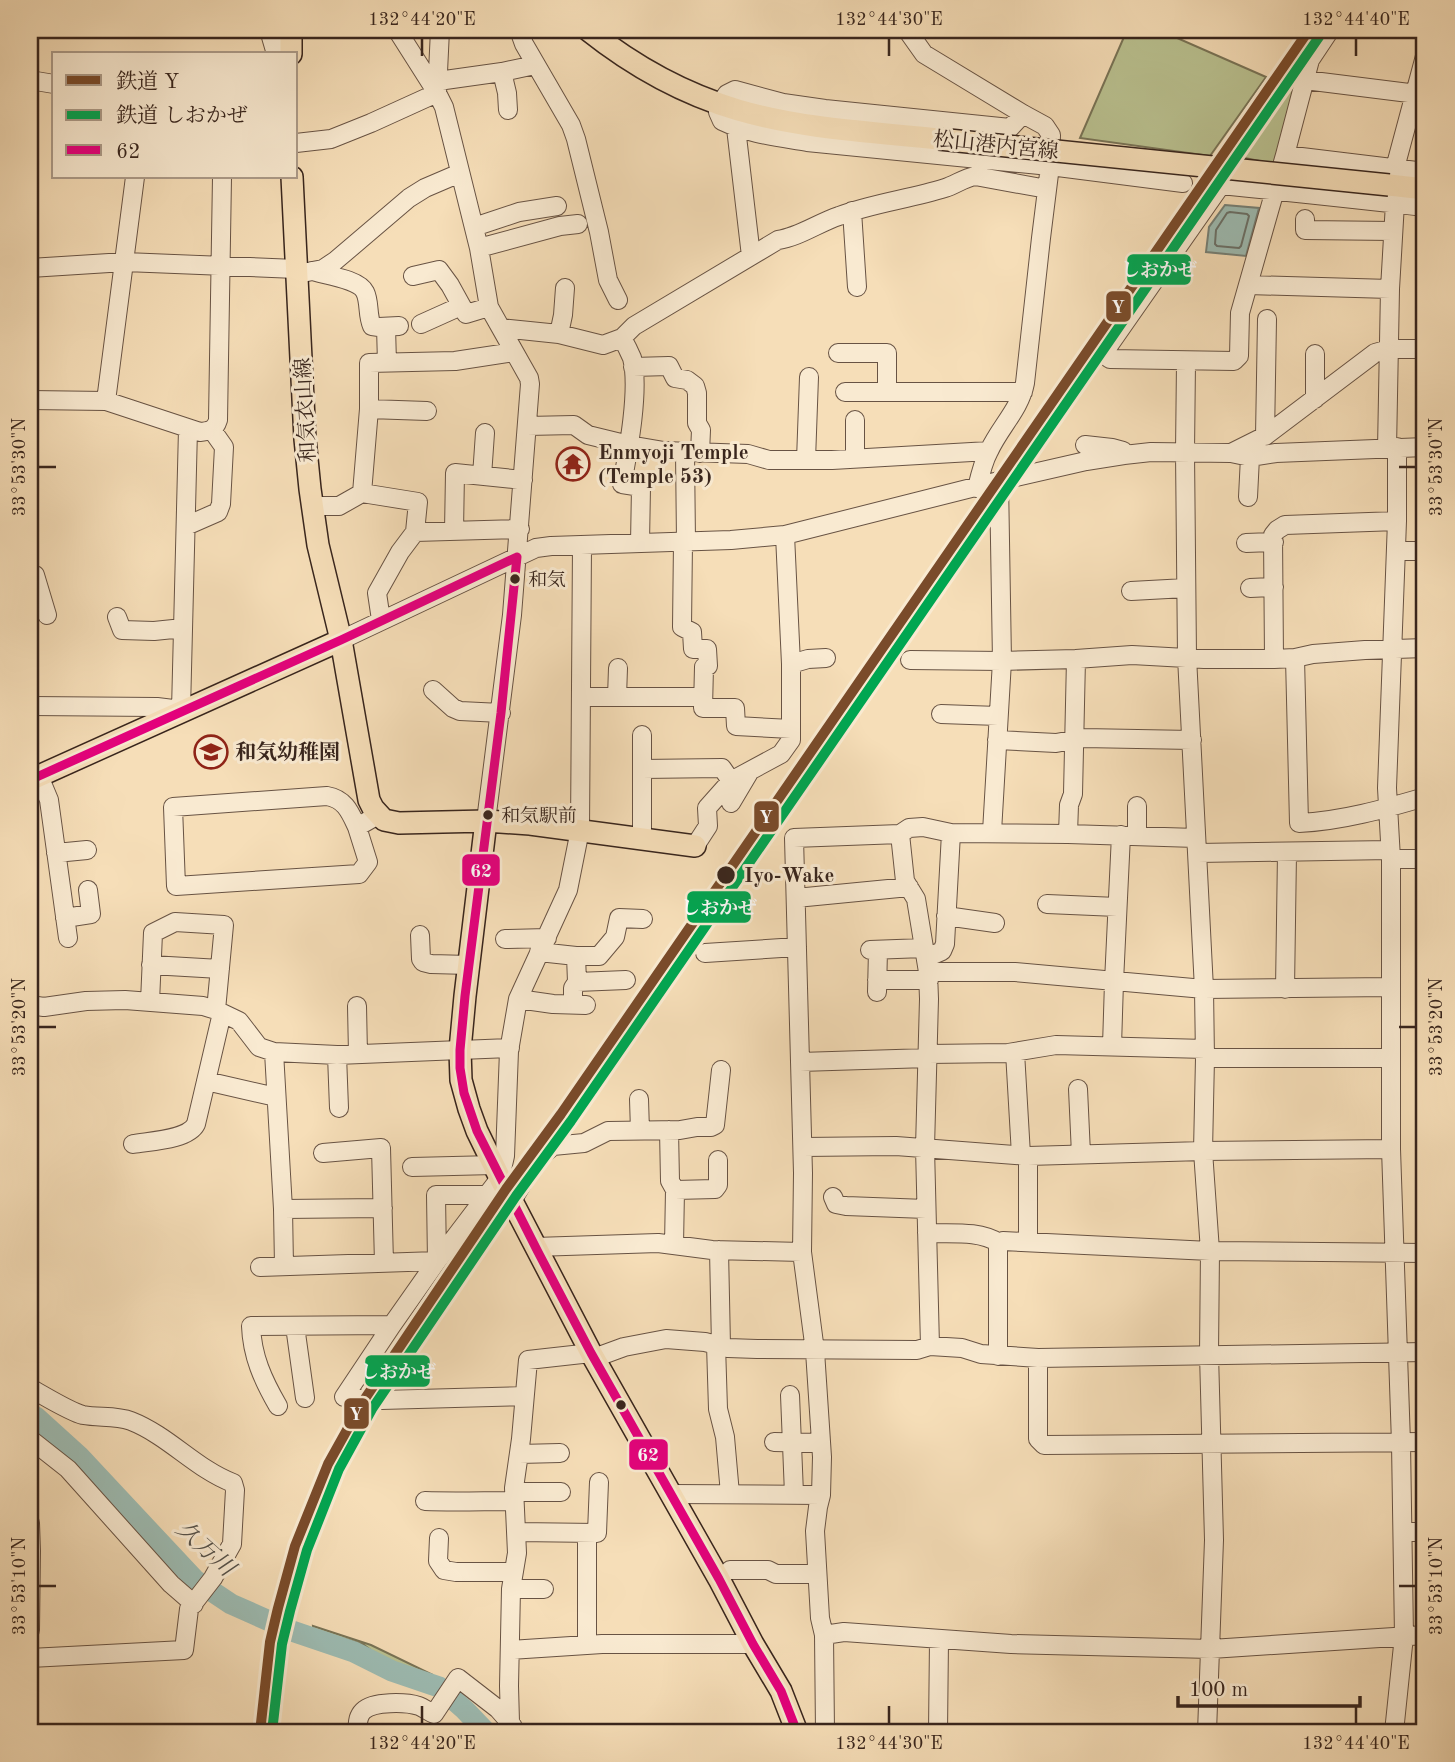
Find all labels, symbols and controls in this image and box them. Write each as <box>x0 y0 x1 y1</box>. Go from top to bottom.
text: 132°44'20"E <box>368 11 476 29</box>
text: 132°44'30"E <box>835 11 943 29</box>
text: 132°44'40"E <box>1302 11 1410 29</box>
legend <box>52 52 298 178</box>
text: 鉄道 Y <box>116 70 179 93</box>
text: 鉄道 しおかぜ <box>116 104 248 127</box>
street label: 松山港内宮線 <box>932 127 1060 164</box>
text: 62 <box>116 142 140 163</box>
line badge: しおかぜ <box>1126 253 1192 286</box>
text: しおかぜ <box>1121 260 1197 281</box>
line badge: Y <box>1105 290 1132 323</box>
text: Y <box>1111 299 1125 318</box>
street label: 和気衣山線 <box>291 357 320 463</box>
text: 33°53'30"N <box>11 418 29 516</box>
text: 33°53'30"N <box>1428 418 1446 516</box>
place label: Enmyoji Temple (Temple 53) <box>598 443 749 488</box>
temple icon: Enmyoji Temple (Temple 53) <box>554 445 592 483</box>
place label: 和気 <box>528 570 566 591</box>
marker: 和気 <box>508 572 522 586</box>
school or university icon: 和気幼稚園 <box>192 733 230 771</box>
place label: 和気幼稚園 <box>235 741 340 764</box>
line badge: Y <box>753 800 780 833</box>
place label: 和気駅前 <box>501 806 577 827</box>
marker: 和気駅前 <box>481 808 495 822</box>
text: Y <box>759 809 773 828</box>
line badge: 62 <box>461 853 501 887</box>
text: 62 <box>470 863 492 882</box>
marker: Iyo-Wake <box>715 864 737 886</box>
place label: Iyo-Wake <box>744 866 835 887</box>
line badge: しおかぜ <box>686 890 752 924</box>
text: しおかぜ <box>681 898 757 919</box>
text: 33°53'20"N <box>11 978 29 1076</box>
text: 33°53'20"N <box>1428 978 1446 1076</box>
line badge: しおかぜ <box>364 1354 431 1388</box>
text: しおかぜ <box>360 1362 436 1383</box>
line badge: Y <box>343 1397 370 1430</box>
unlabelled marker <box>614 1398 628 1412</box>
text: Y <box>349 1406 363 1425</box>
line badge: 62 <box>628 1438 669 1471</box>
text: 62 <box>637 1447 659 1466</box>
water label: 久万川 <box>172 1516 242 1583</box>
text: 33°53'10"N <box>11 1537 29 1635</box>
text: 33°53'10"N <box>1428 1537 1446 1635</box>
scale bar <box>1178 1664 1360 1708</box>
text: 100 m <box>1189 1680 1248 1701</box>
text: 132°44'20"E <box>368 1735 476 1753</box>
text: 132°44'30"E <box>835 1735 943 1753</box>
text: 132°44'40"E <box>1302 1735 1410 1753</box>

